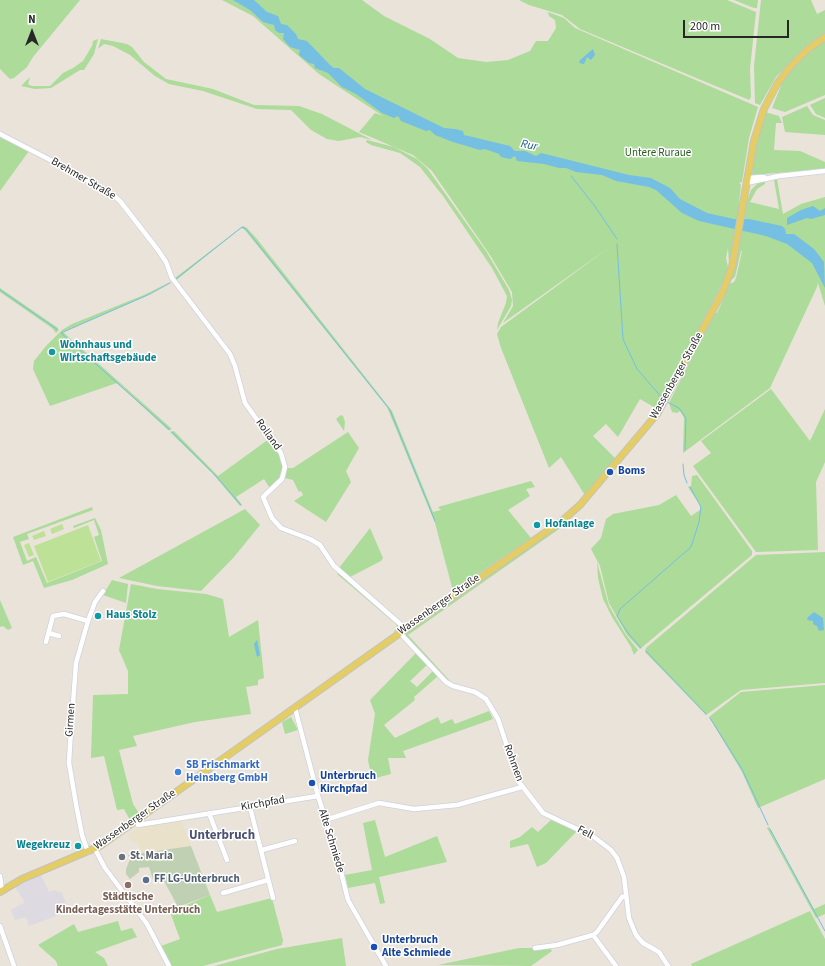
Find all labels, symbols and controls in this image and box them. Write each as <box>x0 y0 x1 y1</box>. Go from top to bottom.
north arrow <box>12 12 52 52</box>
text: N <box>28 12 36 27</box>
scale bar <box>685 12 791 38</box>
text: 200 m <box>690 18 720 35</box>
water label: Rur <box>519 137 539 155</box>
park label: Untere Ruraue <box>625 147 691 161</box>
street label: Brehmer Straße <box>48 155 118 203</box>
street label: Wassenberger Straße <box>648 330 706 422</box>
place label: Wohnhaus und Wirtschaftsgebäude <box>60 339 156 365</box>
marker: Wohnhaus und Wirtschaftsgebäude <box>47 347 57 357</box>
street label: Rolland <box>252 417 284 453</box>
place label: Boms <box>618 465 645 479</box>
marker: Boms <box>605 467 615 477</box>
place label: Hofanlage <box>545 518 594 532</box>
marker: Hofanlage <box>532 520 542 530</box>
street label: Wassenberger Straße <box>395 572 483 638</box>
place label: Haus Stolz <box>106 609 157 623</box>
marker: Haus Stolz <box>93 611 103 621</box>
street label: Girmen <box>63 703 79 737</box>
street label: Rohmen <box>500 743 526 783</box>
place label: SB Frischmarkt Heinsberg GmbH <box>186 759 268 785</box>
marker: SB Frischmarkt Heinsberg GmbH <box>173 767 183 777</box>
place label: Unterbruch Kirchpfad <box>320 770 376 796</box>
marker: Unterbruch Kirchpfad <box>307 778 317 788</box>
street label: Wassenberger Straße <box>91 787 179 853</box>
street label: Kirchpfad <box>240 794 286 814</box>
street label: Alte Schmiede <box>315 808 347 874</box>
street label: Fell <box>575 823 595 843</box>
district label: Unterbruch <box>189 828 255 844</box>
place label: Wegekreuz <box>17 839 70 853</box>
marker: Wegekreuz <box>73 841 83 851</box>
place label: St. Maria <box>130 850 173 864</box>
marker: St. Maria <box>117 852 127 862</box>
place label: FF LG-Unterbruch <box>154 873 240 887</box>
marker: FF LG-Unterbruch <box>141 875 151 885</box>
marker: Städtische Kindertagesstätte Unterbruch <box>123 880 133 890</box>
place label: Städtische Kindertagesstätte Unterbruch <box>56 891 200 917</box>
place label: Unterbruch Alte Schmiede <box>382 934 451 960</box>
marker: Unterbruch Alte Schmiede <box>369 942 379 952</box>

